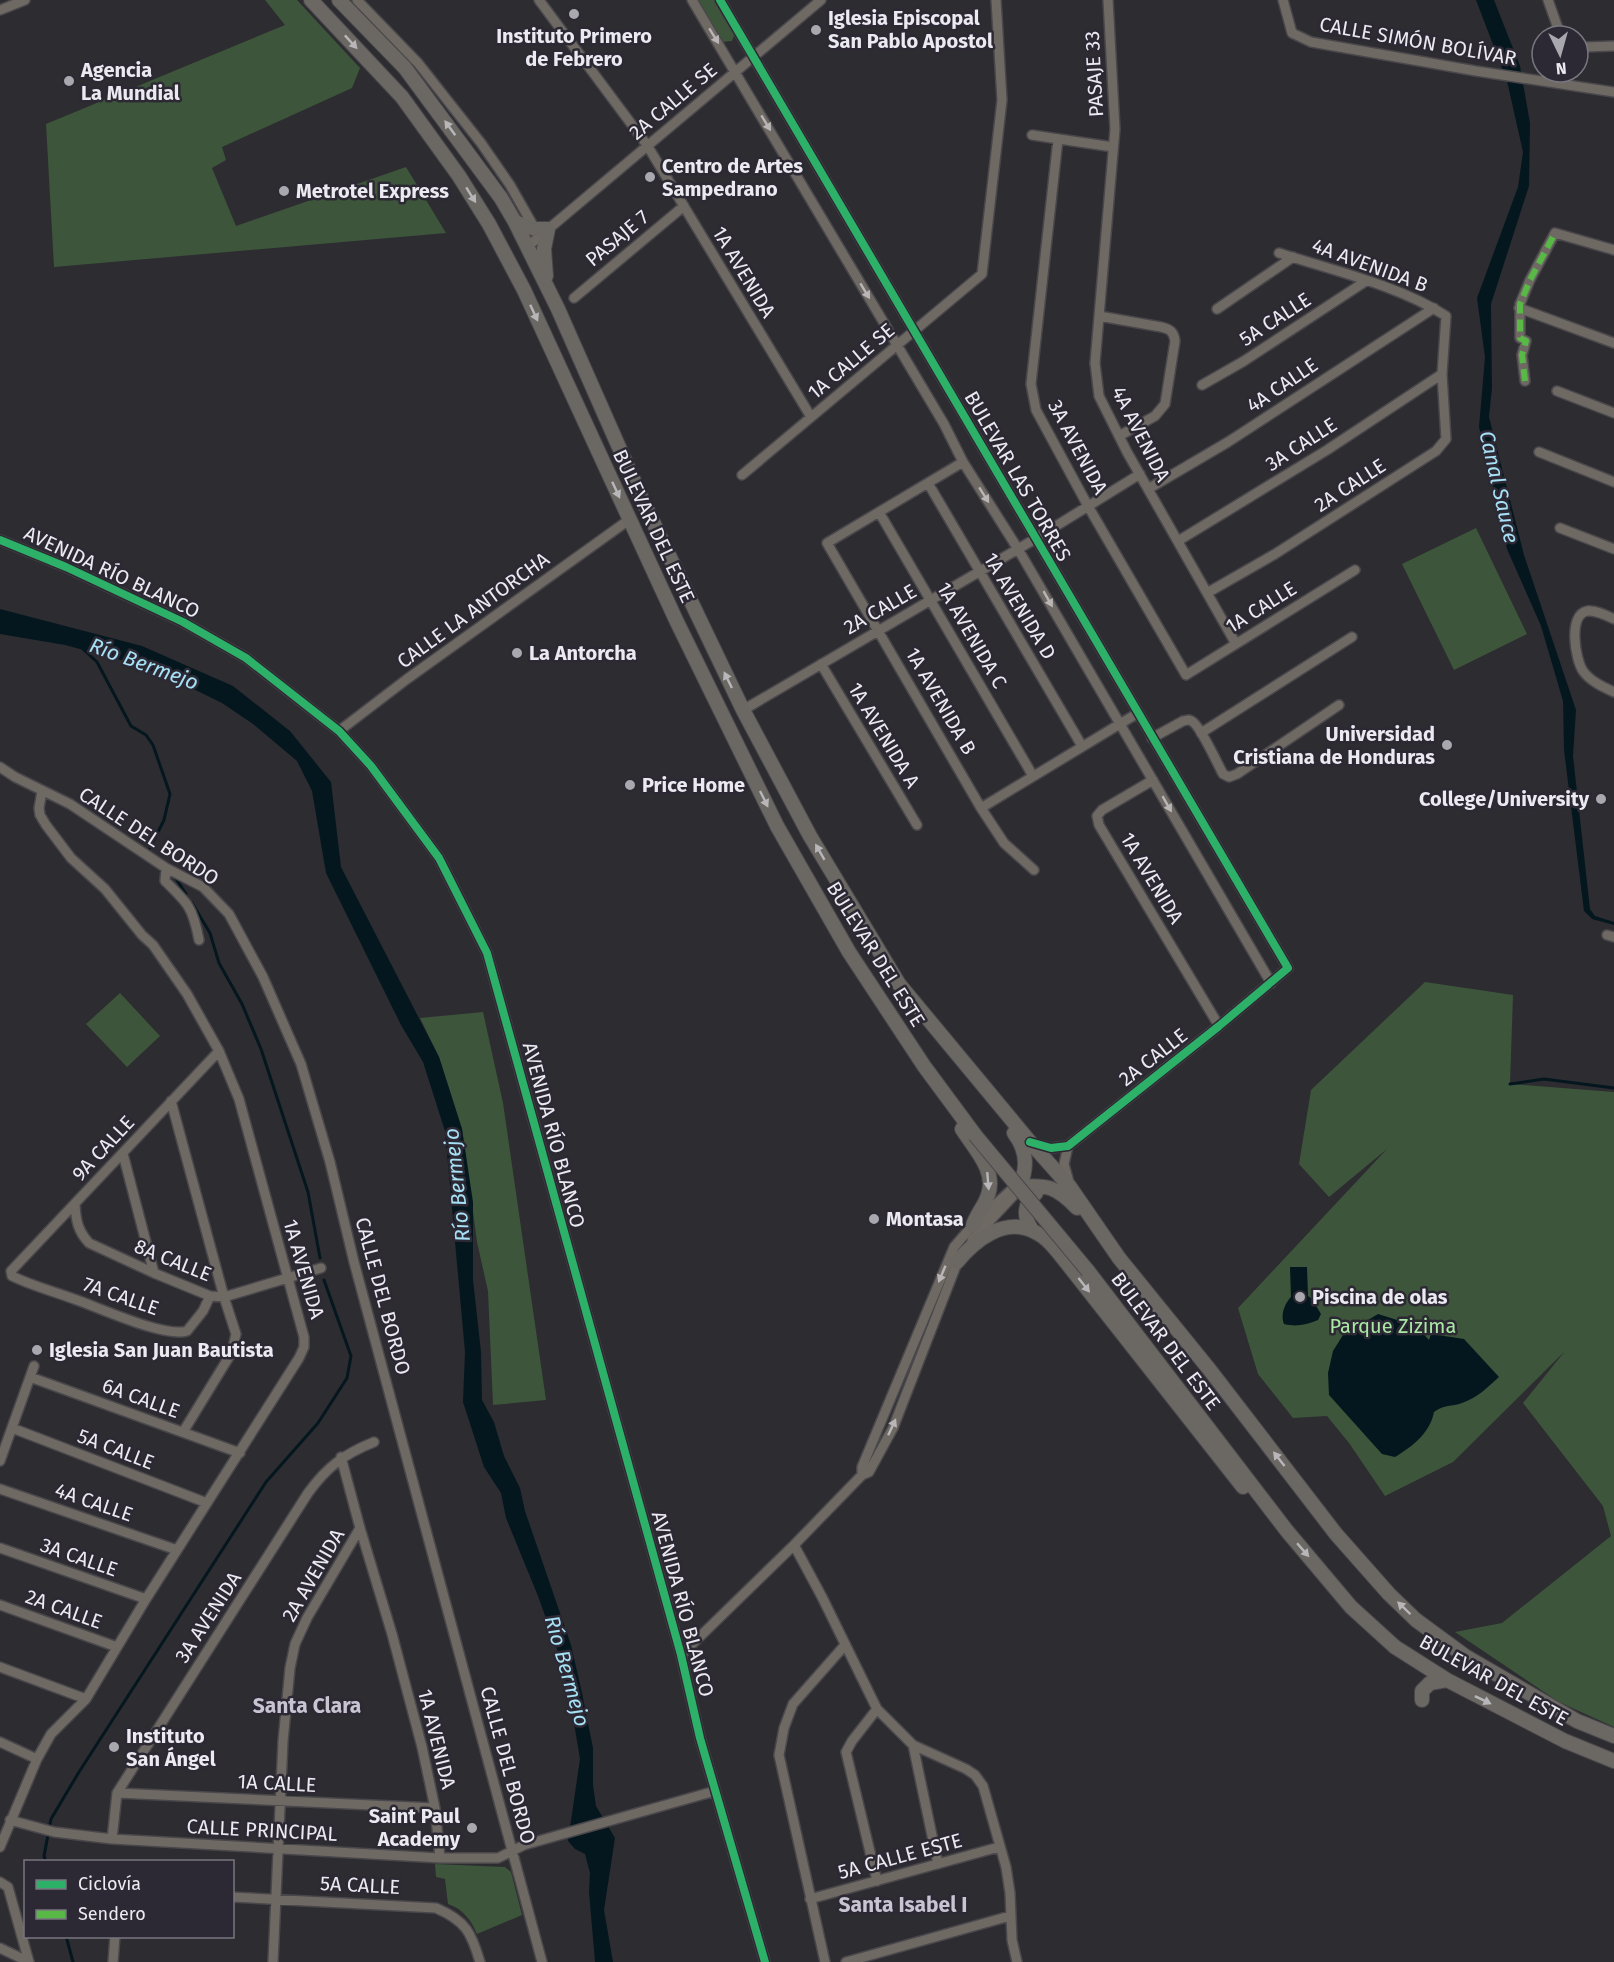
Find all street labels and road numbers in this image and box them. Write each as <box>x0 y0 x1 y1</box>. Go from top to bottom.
street label: CALLE SIMÓN BOLÍVAR <box>1318 12 1518 70</box>
street label: PASAJE 33 <box>1080 30 1108 118</box>
street label: 2A CALLE SE <box>624 57 722 145</box>
street label: PASAJE 7 <box>581 205 654 271</box>
street label: 1A AVENIDA <box>707 222 781 322</box>
street label: 4A AVENIDA B <box>1309 233 1431 297</box>
street label: 5A CALLE <box>1235 287 1315 351</box>
street label: 1A CALLE SE <box>803 318 899 404</box>
street label: 4A CALLE <box>1242 352 1322 418</box>
street label: 4A AVENIDA <box>1107 382 1176 486</box>
street label: BULEVAR LAS TORRES <box>959 387 1077 565</box>
street label: 3A AVENIDA <box>1043 396 1113 499</box>
street label: 3A CALLE <box>1261 412 1341 476</box>
street label: BULEVAR DEL ESTE <box>608 445 700 607</box>
street label: 2A CALLE <box>1310 453 1390 517</box>
street label: AVENIDA RÍO BLANCO <box>20 521 204 623</box>
street label: CALLE LA ANTORCHA <box>392 546 554 673</box>
street label: 1A AVENIDA D <box>979 548 1061 664</box>
street label: 1A CALLE <box>1221 576 1301 638</box>
street label: 1A AVENIDA C <box>932 578 1012 692</box>
street label: 2A CALLE <box>839 579 921 639</box>
street label: 1A AVENIDA B <box>901 643 981 759</box>
street label: 1A AVENIDA A <box>843 678 925 793</box>
street label: CALLE DEL BORDO <box>74 782 224 890</box>
street label: 1A AVENIDA <box>1115 828 1189 928</box>
street label: BULEVAR DEL ESTE <box>822 877 930 1031</box>
street label: 2A CALLE <box>1114 1023 1192 1091</box>
street label: AVENIDA RÍO BLANCO <box>518 1040 590 1230</box>
street label: 9A CALLE <box>67 1110 139 1186</box>
street label: CALLE DEL BORDO <box>350 1215 416 1377</box>
street label: 1A AVENIDA <box>278 1217 330 1322</box>
street label: 8A CALLE <box>131 1234 215 1286</box>
street label: BULEVAR DEL ESTE <box>1106 1267 1226 1415</box>
street label: 7A CALLE <box>80 1272 162 1320</box>
street label: 6A CALLE <box>99 1373 183 1423</box>
street label: 5A CALLE <box>74 1423 158 1475</box>
street label: 4A CALLE <box>52 1478 136 1526</box>
street label: AVENIDA RÍO BLANCO <box>647 1509 719 1699</box>
street label: 2A AVENIDA <box>277 1524 349 1626</box>
street label: 3A CALLE <box>37 1533 121 1581</box>
street label: 3A AVENIDA <box>170 1567 247 1667</box>
street label: 2A CALLE <box>22 1584 106 1634</box>
street label: BULEVAR DEL ESTE <box>1415 1629 1573 1731</box>
street label: CALLE DEL BORDO <box>475 1684 541 1846</box>
street label: 1A AVENIDA <box>413 1687 461 1792</box>
street label: 1A CALLE <box>237 1769 317 1797</box>
street label: CALLE PRINCIPAL <box>186 1814 338 1846</box>
street label: 5A CALLE ESTE <box>835 1828 965 1884</box>
street label: 5A CALLE <box>319 1871 401 1899</box>

